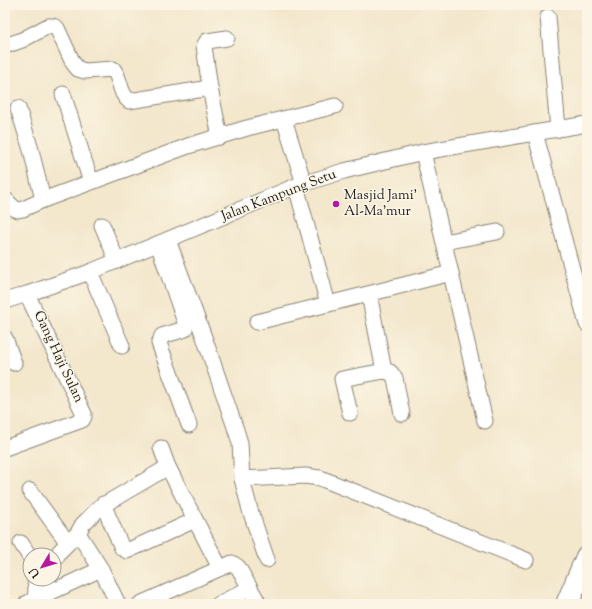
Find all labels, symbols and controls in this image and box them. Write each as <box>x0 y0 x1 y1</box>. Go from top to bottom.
street label: Jalan Kampung Setu <box>218 165 339 227</box>
place label: Masjid Jami' Al-Ma'mur <box>344 186 417 222</box>
marker: Masjid Jami' Al-Ma'mur <box>331 199 341 209</box>
street label: Gang Haji Sulan <box>28 308 88 406</box>
north arrow <box>22 547 62 587</box>
text: U <box>26 564 45 582</box>

